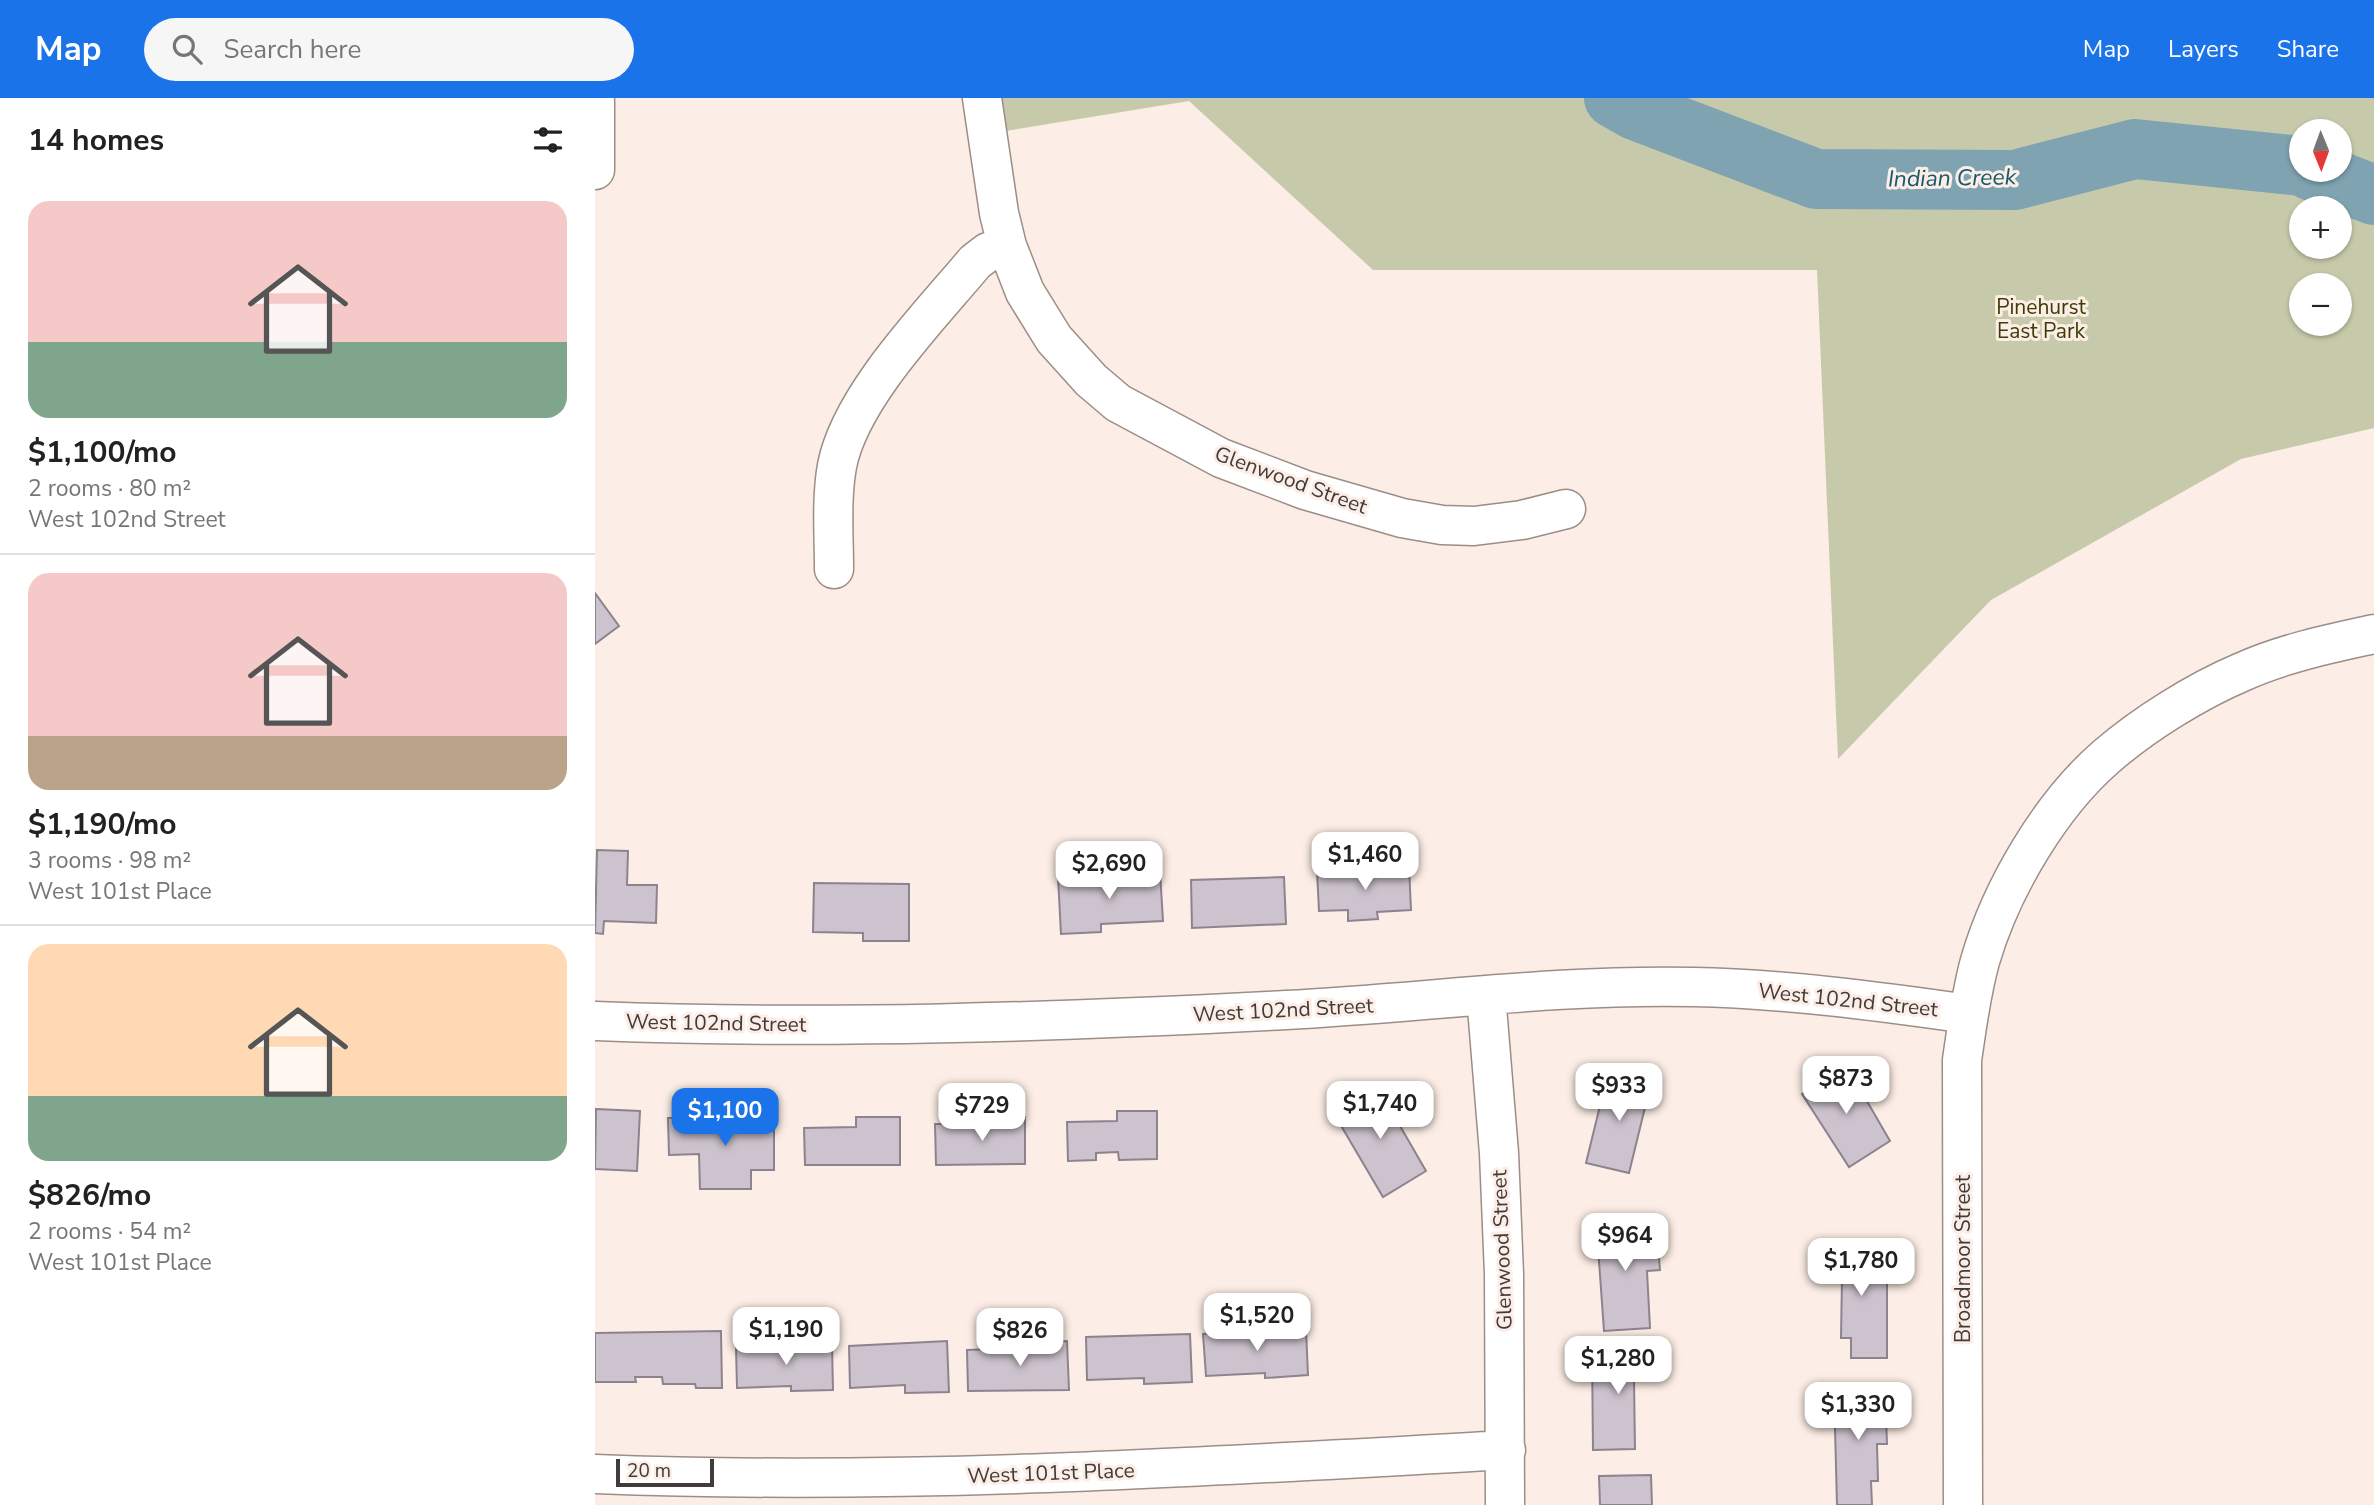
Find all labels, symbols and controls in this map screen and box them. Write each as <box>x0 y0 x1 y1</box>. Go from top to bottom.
search box <box>144 18 634 81</box>
text: Map <box>35 27 102 72</box>
icon: search <box>168 30 206 68</box>
text: Search here <box>224 32 361 67</box>
text: Map <box>2083 33 2130 65</box>
text: Layers <box>2168 33 2239 65</box>
text: Share <box>2277 33 2339 65</box>
north arrow <box>2289 119 2352 182</box>
map controls <box>2289 119 2352 336</box>
text: 14 homes <box>28 120 164 161</box>
icon: filters <box>529 121 567 159</box>
water label: Indian Creek <box>1888 161 2017 195</box>
button: + <box>2289 196 2352 259</box>
icon: home <box>235 246 361 372</box>
button: − <box>2289 273 2352 336</box>
park label: Pinehurst East Park <box>1996 293 2087 345</box>
text: $1,100/mo <box>28 432 177 473</box>
street label: Glenwood Street <box>1211 439 1372 521</box>
text: 2 rooms · 80 m² <box>28 473 191 504</box>
text: West 102nd Street <box>28 504 226 535</box>
icon: home <box>235 618 361 744</box>
text: $1,190/mo <box>28 804 177 845</box>
pin: $1,460 <box>1308 832 1422 892</box>
text: $1,460 <box>1328 839 1402 870</box>
pin: $2,690 <box>1052 842 1166 901</box>
text: 3 rooms · 98 m² <box>28 845 191 876</box>
text: $2,690 <box>1072 848 1146 879</box>
text: West 101st Place <box>28 876 212 907</box>
street label: West 102nd Street <box>1757 977 1940 1023</box>
icon: home <box>235 989 361 1115</box>
street label: West 102nd Street <box>1192 991 1374 1029</box>
street label: West 102nd Street <box>626 1007 807 1039</box>
pin: $873 <box>1805 1056 1887 1116</box>
pin: $933 <box>1578 1063 1660 1123</box>
text: $873 <box>1818 1063 1874 1094</box>
text: $933 <box>1591 1070 1647 1101</box>
pin: $1,740 <box>1323 1082 1437 1141</box>
pin: $729 <box>941 1084 1023 1143</box>
pin: $1,100 <box>668 1088 782 1148</box>
text: $1,740 <box>1343 1088 1417 1119</box>
text: $729 <box>954 1090 1010 1121</box>
text: $1,100 <box>688 1095 762 1126</box>
street label: Glenwood Street <box>1485 1169 1519 1331</box>
street label: Broadmoor Street <box>1949 1174 1977 1343</box>
text: $826/mo <box>28 1175 151 1216</box>
pin: $964 <box>1584 1214 1666 1273</box>
text: 2 rooms · 54 m² <box>28 1216 191 1247</box>
text: $964 <box>1597 1220 1653 1251</box>
pin: $1,780 <box>1804 1238 1918 1298</box>
text: $1,780 <box>1824 1245 1898 1276</box>
text: West 101st Place <box>28 1247 212 1278</box>
pin: $1,520 <box>1200 1294 1314 1353</box>
text: $1,520 <box>1220 1300 1294 1331</box>
pin: $1,190 <box>729 1308 843 1367</box>
pin: $826 <box>979 1308 1061 1368</box>
text: $1,190 <box>749 1314 823 1345</box>
text: $826 <box>992 1315 1048 1346</box>
pin: $1,280 <box>1561 1336 1675 1396</box>
text: $1,280 <box>1581 1343 1655 1374</box>
pin: $1,330 <box>1801 1382 1915 1442</box>
text: $1,330 <box>1821 1389 1895 1420</box>
scale bar <box>616 1456 714 1488</box>
street label: West 101st Place <box>967 1456 1135 1490</box>
text: 20 m <box>627 1458 671 1484</box>

